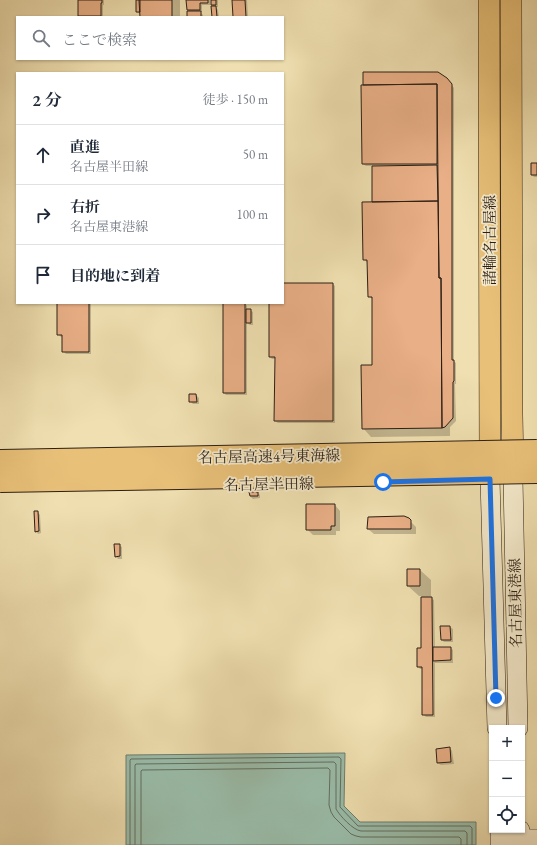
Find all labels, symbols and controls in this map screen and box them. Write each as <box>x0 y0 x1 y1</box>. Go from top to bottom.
search box <box>16 16 284 60</box>
icon: search <box>30 27 52 49</box>
text: ここで検索 <box>62 30 137 49</box>
text: 2 分 <box>32 89 62 111</box>
text: 徒歩 · 150 m <box>203 91 268 108</box>
text: 直進 <box>70 137 100 156</box>
icon: ahead <box>32 144 54 166</box>
text: 50 m <box>243 146 268 163</box>
text: 名古屋半田線 <box>70 158 148 175</box>
street label: 諸輪名古屋線 <box>480 195 499 285</box>
text: 右折 <box>70 197 100 216</box>
icon: right <box>32 204 54 226</box>
text: 100 m <box>237 206 268 223</box>
text: 名古屋東港線 <box>70 218 148 235</box>
icon: arrive <box>32 264 54 286</box>
text: 目的地に到着 <box>70 266 160 285</box>
street label: 名古屋高速4号東海線 <box>198 445 340 467</box>
route start <box>374 473 392 491</box>
street label: 名古屋半田線 <box>224 474 314 494</box>
street label: 名古屋東港線 <box>505 558 525 648</box>
route end <box>487 689 505 707</box>
map controls <box>489 725 525 833</box>
button: + <box>489 725 525 761</box>
button: − <box>489 761 525 797</box>
button: locate <box>489 797 525 833</box>

